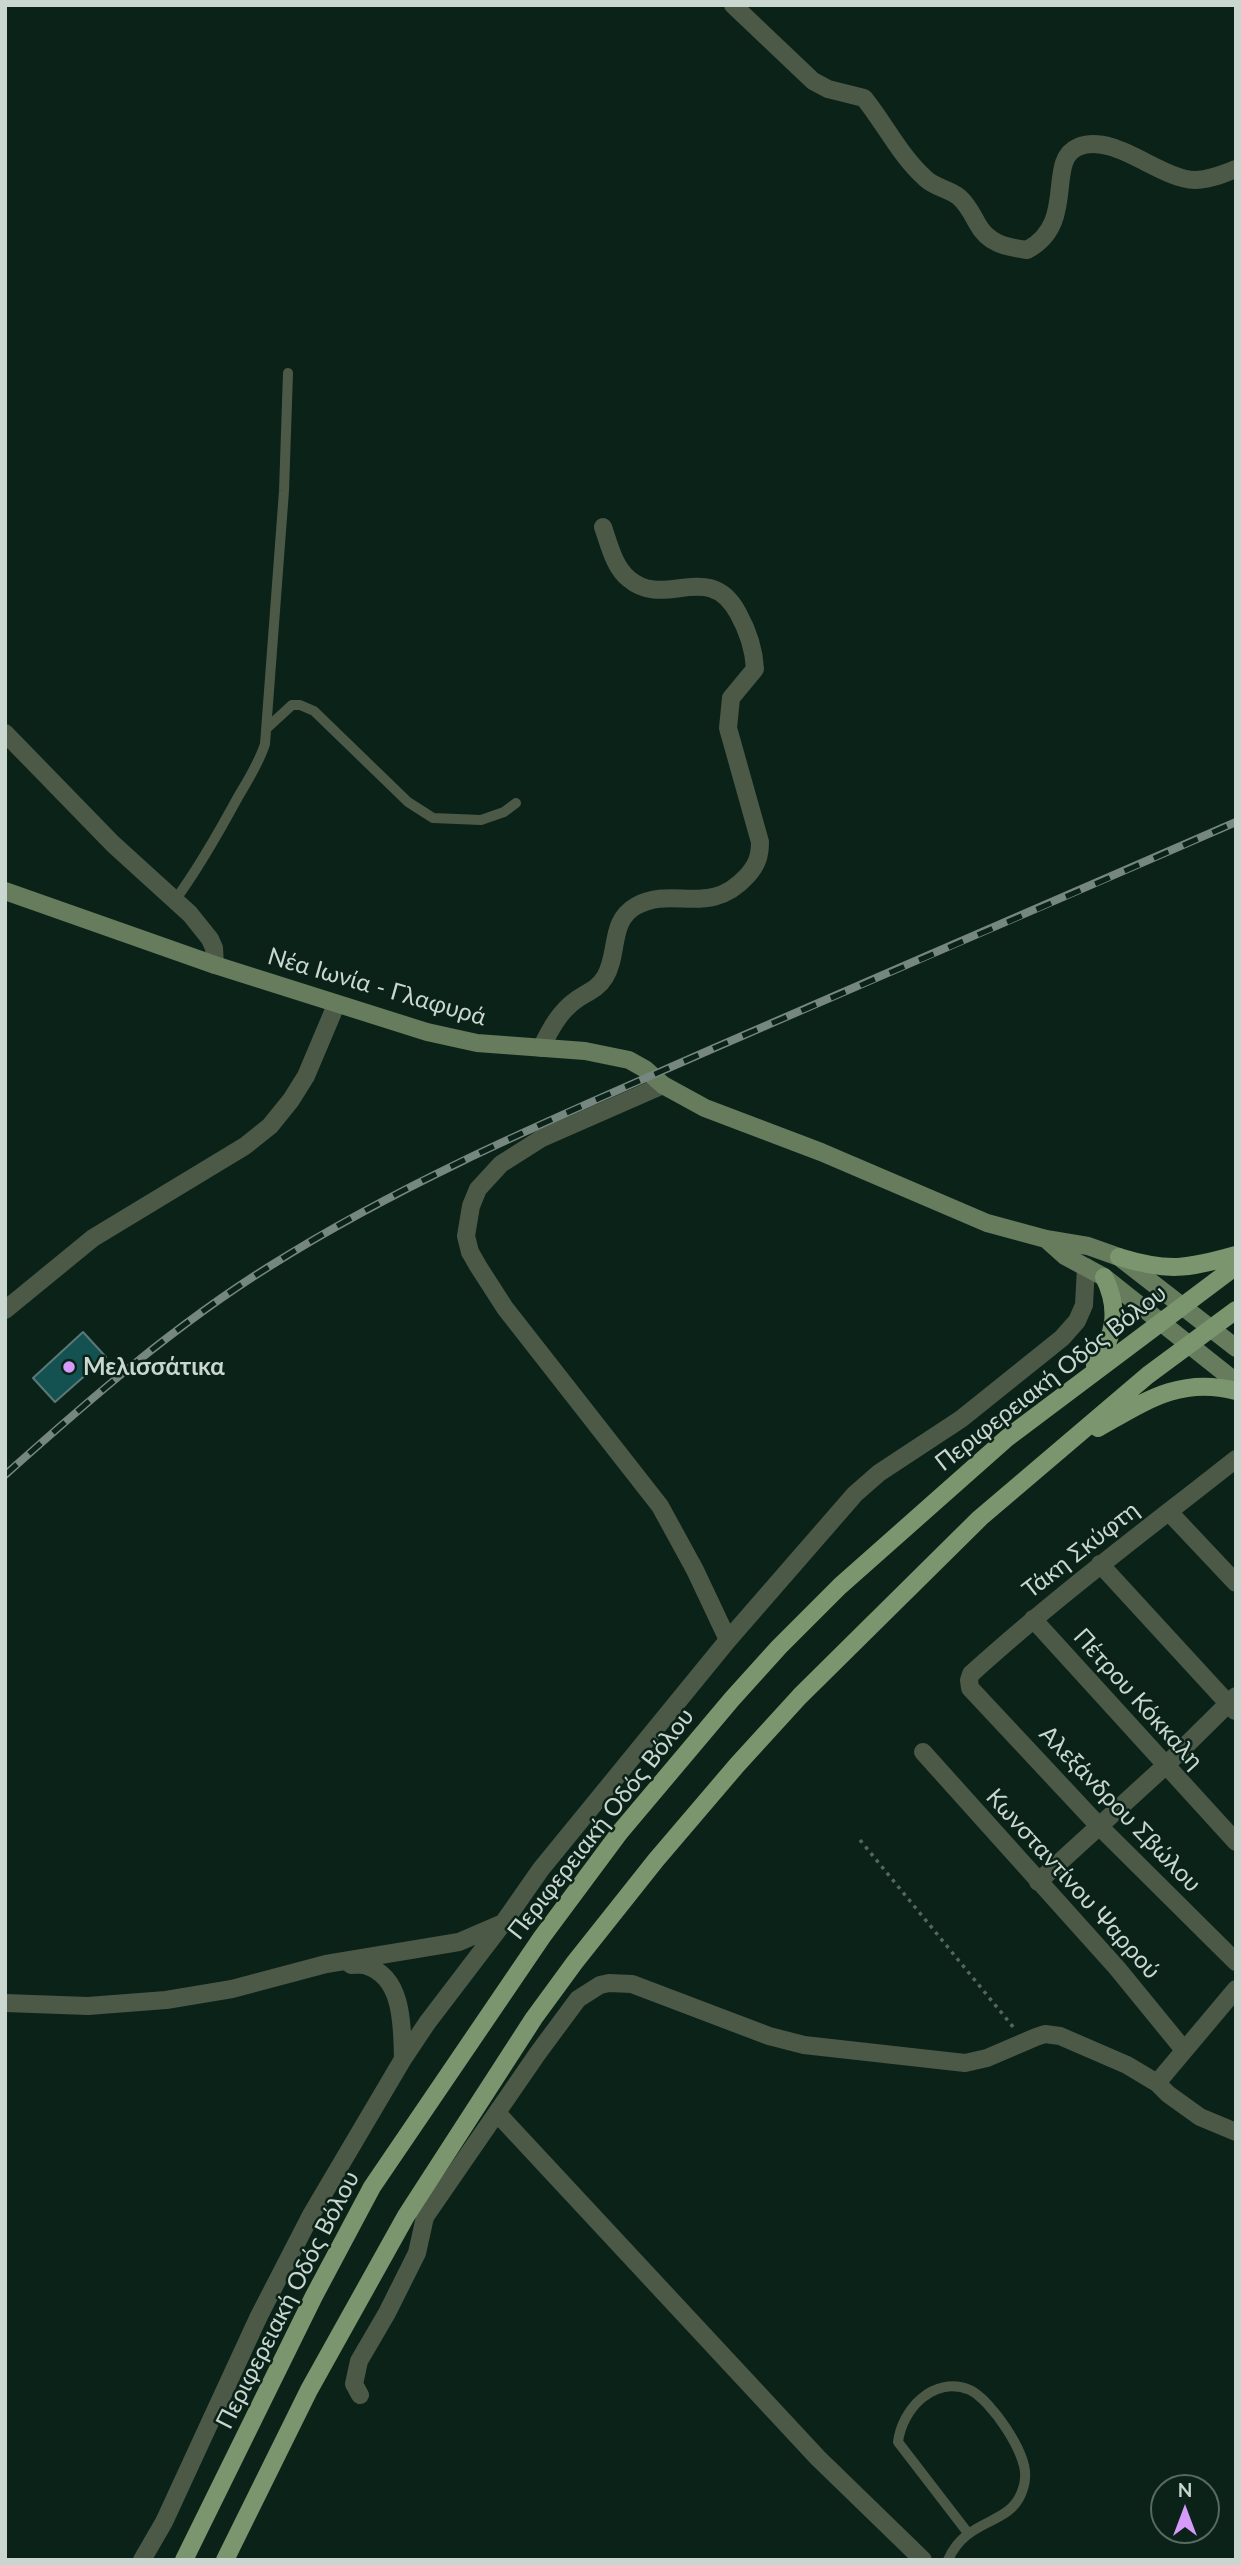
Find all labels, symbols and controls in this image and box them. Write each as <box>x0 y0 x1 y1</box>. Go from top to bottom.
street label: Νέα Ιωνία - Γλαφυρά <box>264 942 490 1032</box>
street label: Περιφερειακή Οδός Βόλου <box>930 1279 1172 1477</box>
place label: Μελισσάτικα <box>83 1353 225 1381</box>
marker: Μελισσάτικα <box>61 1359 77 1375</box>
street label: Τάκη Σκύφτη <box>1017 1496 1145 1604</box>
street label: Πέτρου Κόκκαλη <box>1067 1623 1209 1775</box>
street label: Περιφερειακή Οδός Βόλου <box>502 1703 700 1945</box>
street label: Αλεξάνδρου Σβώλου <box>1033 1720 1207 1898</box>
street label: Κωνσταντίνου Ψαρρού <box>980 1783 1166 1985</box>
street label: Περιφερειακή Οδός Βόλου <box>210 2166 366 2434</box>
north arrow <box>1150 2474 1220 2544</box>
text: N <box>1178 2478 1192 2501</box>

